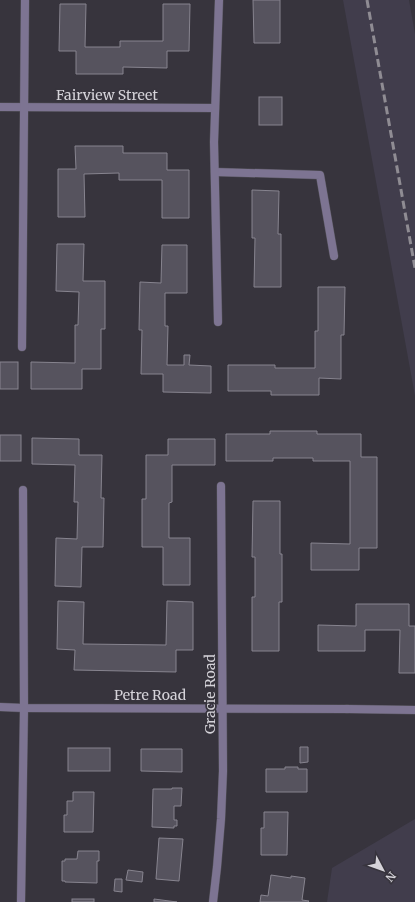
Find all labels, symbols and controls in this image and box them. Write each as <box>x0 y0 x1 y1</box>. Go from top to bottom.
street label: Fairview Street <box>56 86 158 104</box>
street label: Gracie Road <box>201 654 219 734</box>
street label: Petre Road <box>114 686 187 704</box>
north arrow <box>363 850 403 890</box>
text: N <box>382 869 399 885</box>

